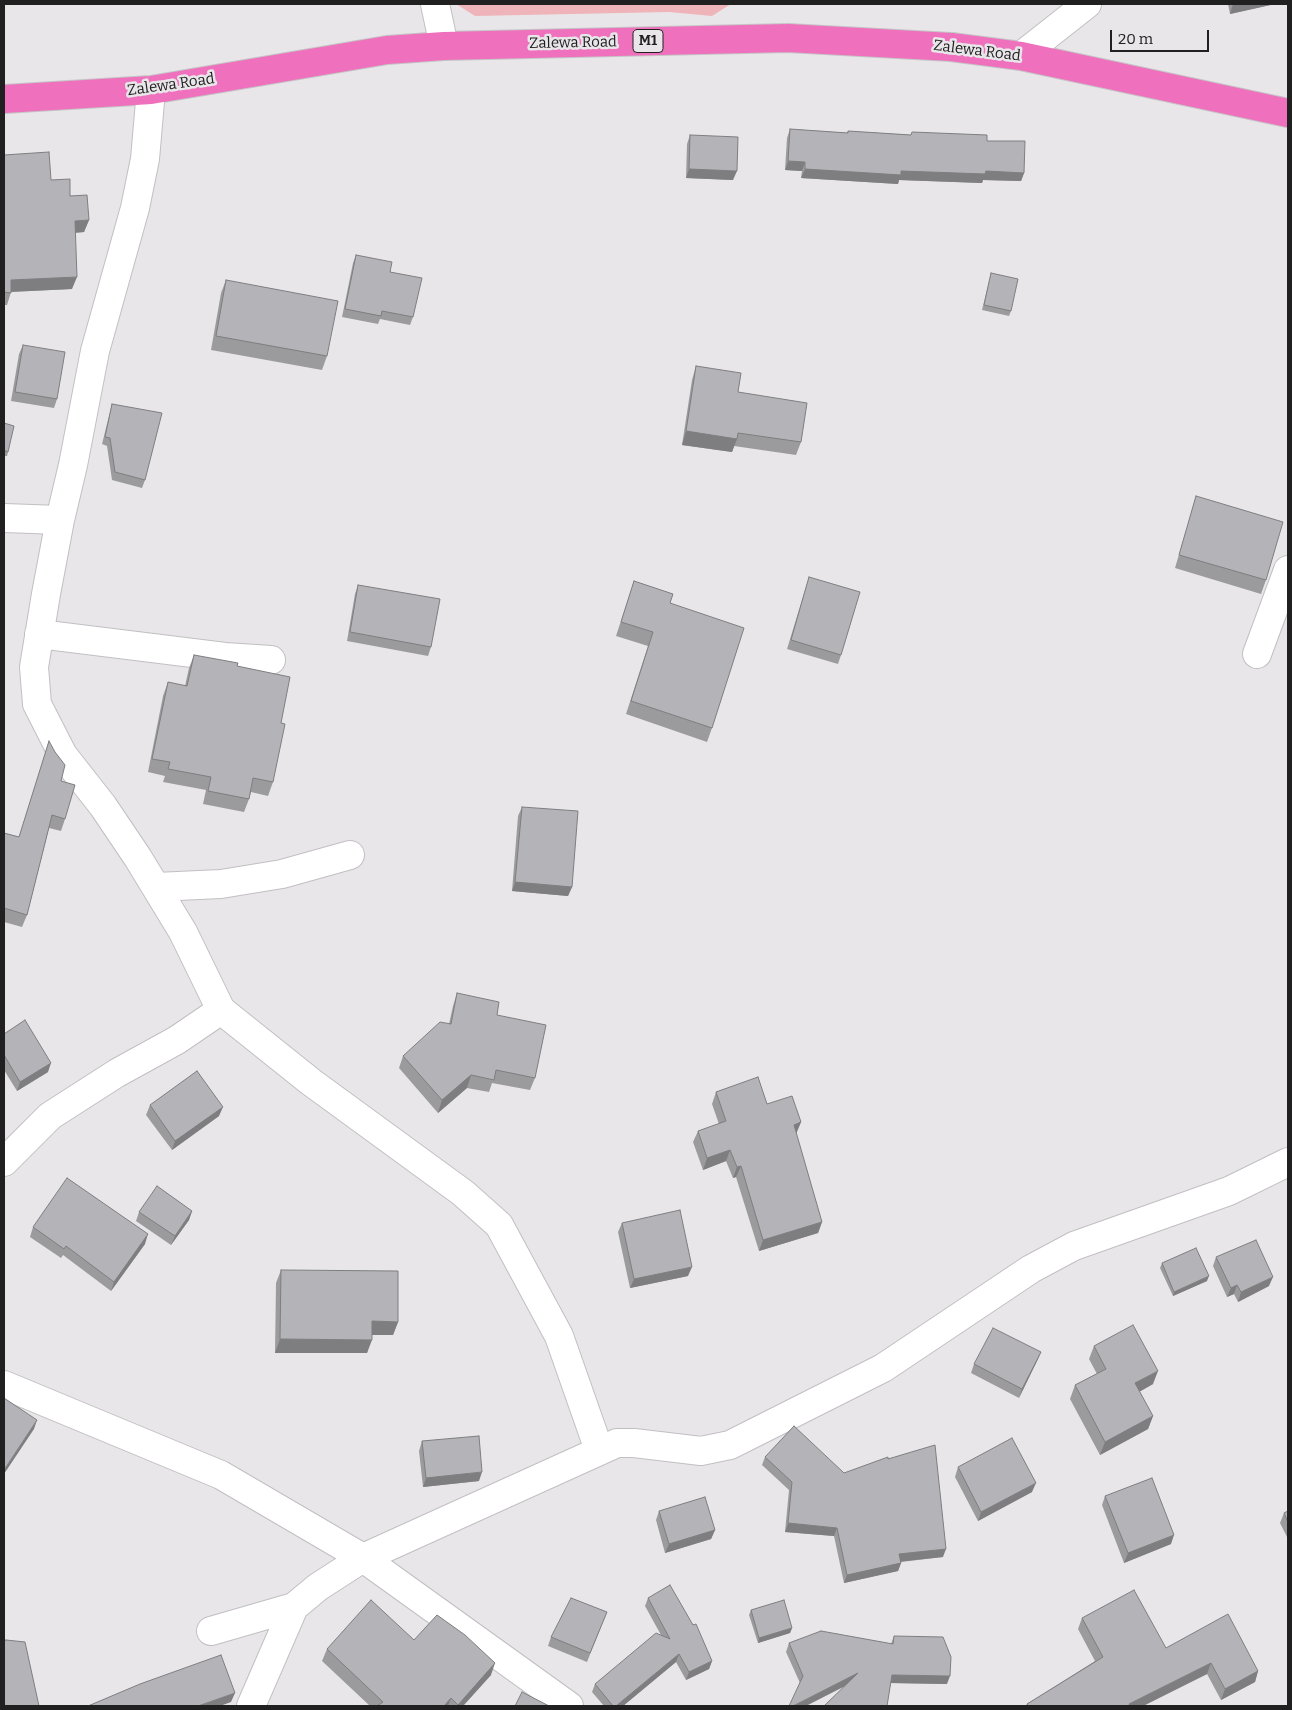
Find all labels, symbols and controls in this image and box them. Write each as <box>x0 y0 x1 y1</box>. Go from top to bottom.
scale bar <box>1112 20 1211 52</box>
road number: M1 <box>633 29 663 52</box>
text: 20 m <box>1118 30 1153 48</box>
street label: Zalewa Road <box>529 33 617 53</box>
street label: Zalewa Road <box>932 37 1022 65</box>
street label: Zalewa Road <box>126 70 216 100</box>

